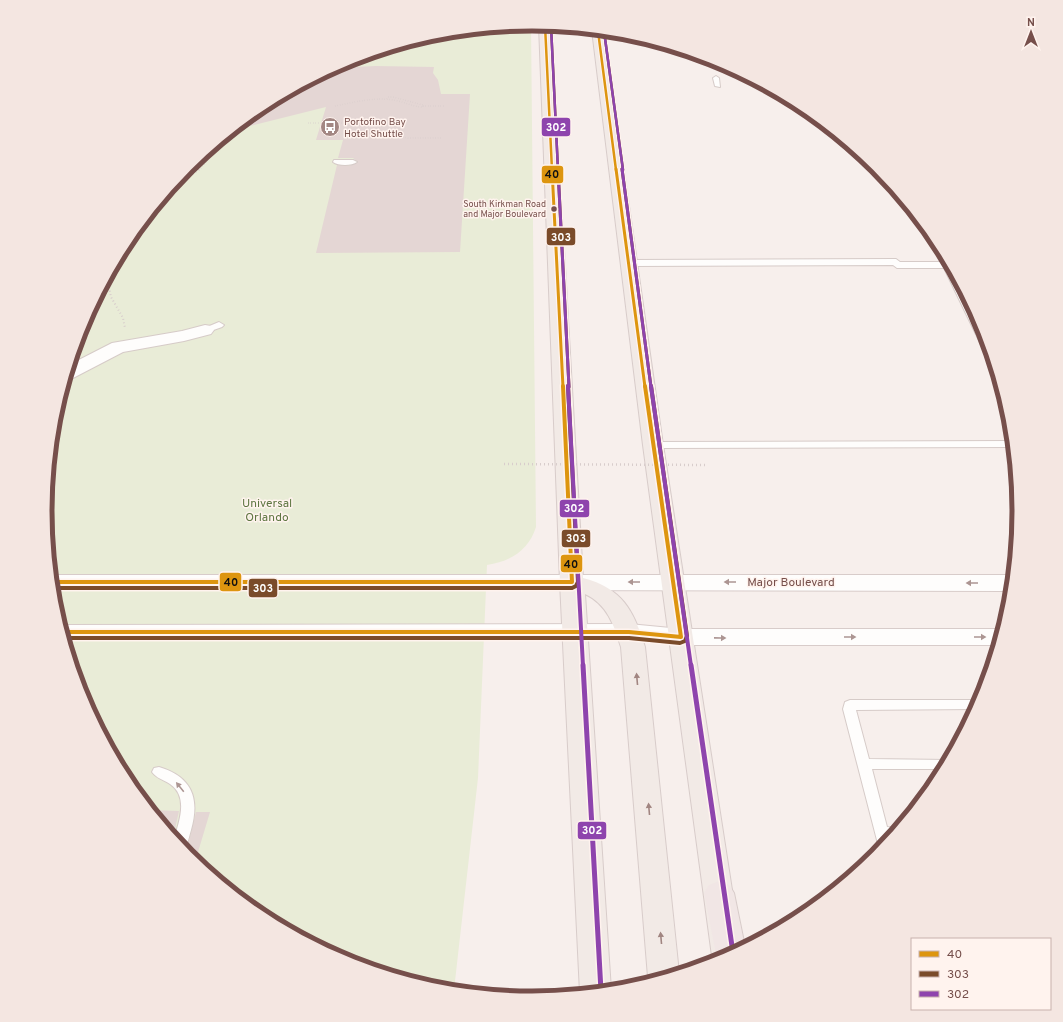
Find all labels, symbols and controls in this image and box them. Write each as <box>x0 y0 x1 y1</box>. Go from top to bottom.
north arrow <box>1011 12 1051 52</box>
text: N <box>1027 16 1035 30</box>
bus stop icon: Portofino Bay Hotel Shuttle <box>319 116 341 138</box>
place label: Portofino Bay Hotel Shuttle <box>344 116 406 141</box>
line badge: 302 <box>541 117 571 137</box>
text: 302 <box>546 121 566 135</box>
line badge: 40 <box>541 165 564 184</box>
text: 40 <box>545 168 559 182</box>
place label: South Kirkman Road and Major Boulevard <box>463 199 546 220</box>
marker: South Kirkman Road and Major Boulevard <box>549 204 559 214</box>
line badge: 303 <box>546 227 576 246</box>
text: 303 <box>551 231 571 245</box>
park label: Universal Orlando <box>242 496 292 526</box>
line badge: 302 <box>559 499 590 518</box>
text: 302 <box>564 502 584 516</box>
line badge: 303 <box>561 529 591 548</box>
text: 303 <box>566 532 586 546</box>
line badge: 40 <box>560 554 583 573</box>
text: 40 <box>564 558 578 572</box>
line badge: 40 <box>219 572 242 592</box>
street label: Major Boulevard <box>747 575 835 591</box>
text: 40 <box>224 576 238 590</box>
line badge: 303 <box>248 578 278 598</box>
one-way arrow <box>627 579 640 585</box>
one-way arrow <box>723 579 736 585</box>
one-way arrow <box>965 580 978 586</box>
text: 303 <box>253 582 273 596</box>
one-way arrow <box>844 634 857 640</box>
one-way arrow <box>974 634 987 640</box>
one-way arrow <box>714 635 727 641</box>
one-way arrow <box>633 673 640 685</box>
one-way arrow <box>176 782 185 793</box>
one-way arrow <box>645 803 652 815</box>
line badge: 302 <box>577 821 607 840</box>
text: 302 <box>582 824 602 838</box>
one-way arrow <box>657 932 664 944</box>
legend <box>911 938 1051 1010</box>
text: 40 <box>947 947 962 963</box>
text: 303 <box>947 967 969 983</box>
text: 302 <box>947 987 969 1003</box>

